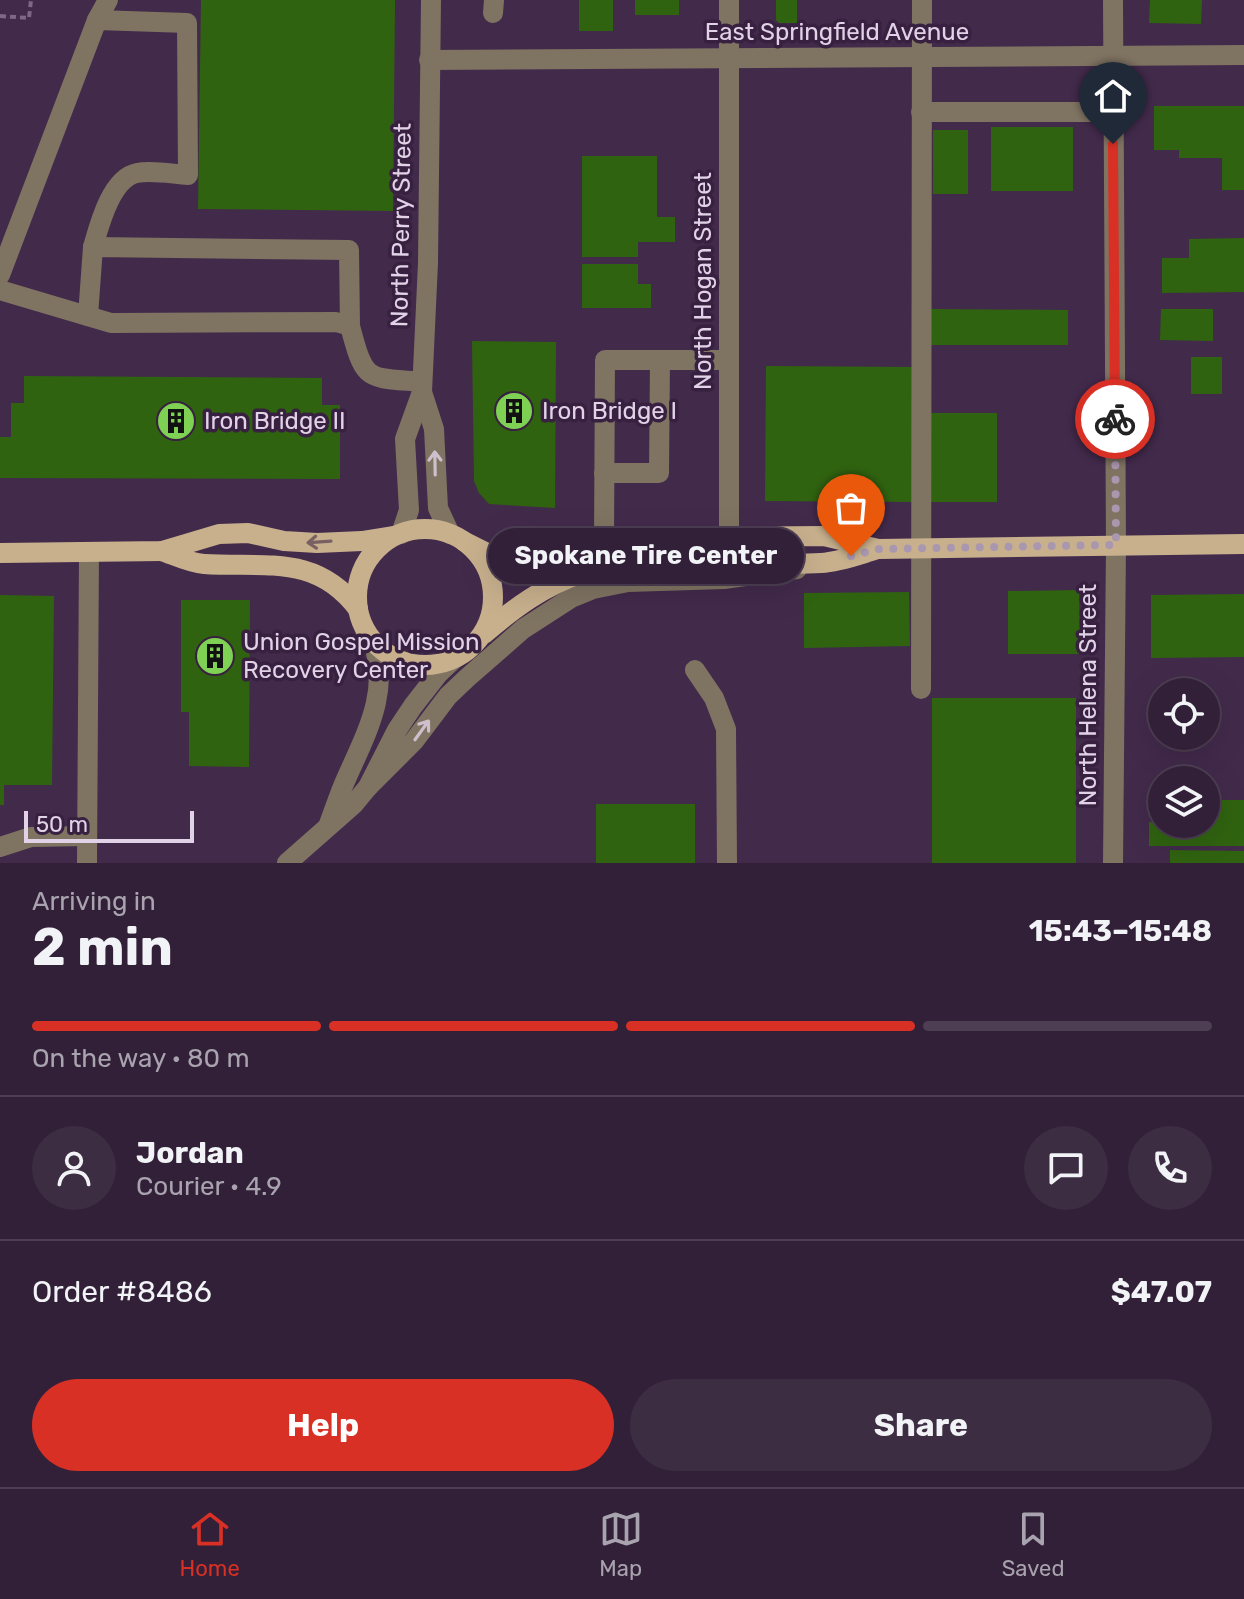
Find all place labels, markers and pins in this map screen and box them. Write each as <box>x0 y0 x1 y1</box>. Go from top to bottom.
pin <box>1079 62 1147 144</box>
building icon: Iron Bridge I <box>493 390 535 432</box>
place label: Iron Bridge I <box>542 397 677 425</box>
building icon: Iron Bridge II <box>155 400 197 442</box>
place label: Iron Bridge II <box>204 407 346 435</box>
pin <box>817 474 885 556</box>
callout: Spokane Tire Center <box>487 528 803 584</box>
place label: Union Gospel Mission Recovery Center <box>243 628 480 684</box>
building icon: Union Gospel Mission Recovery Center <box>194 635 236 677</box>

